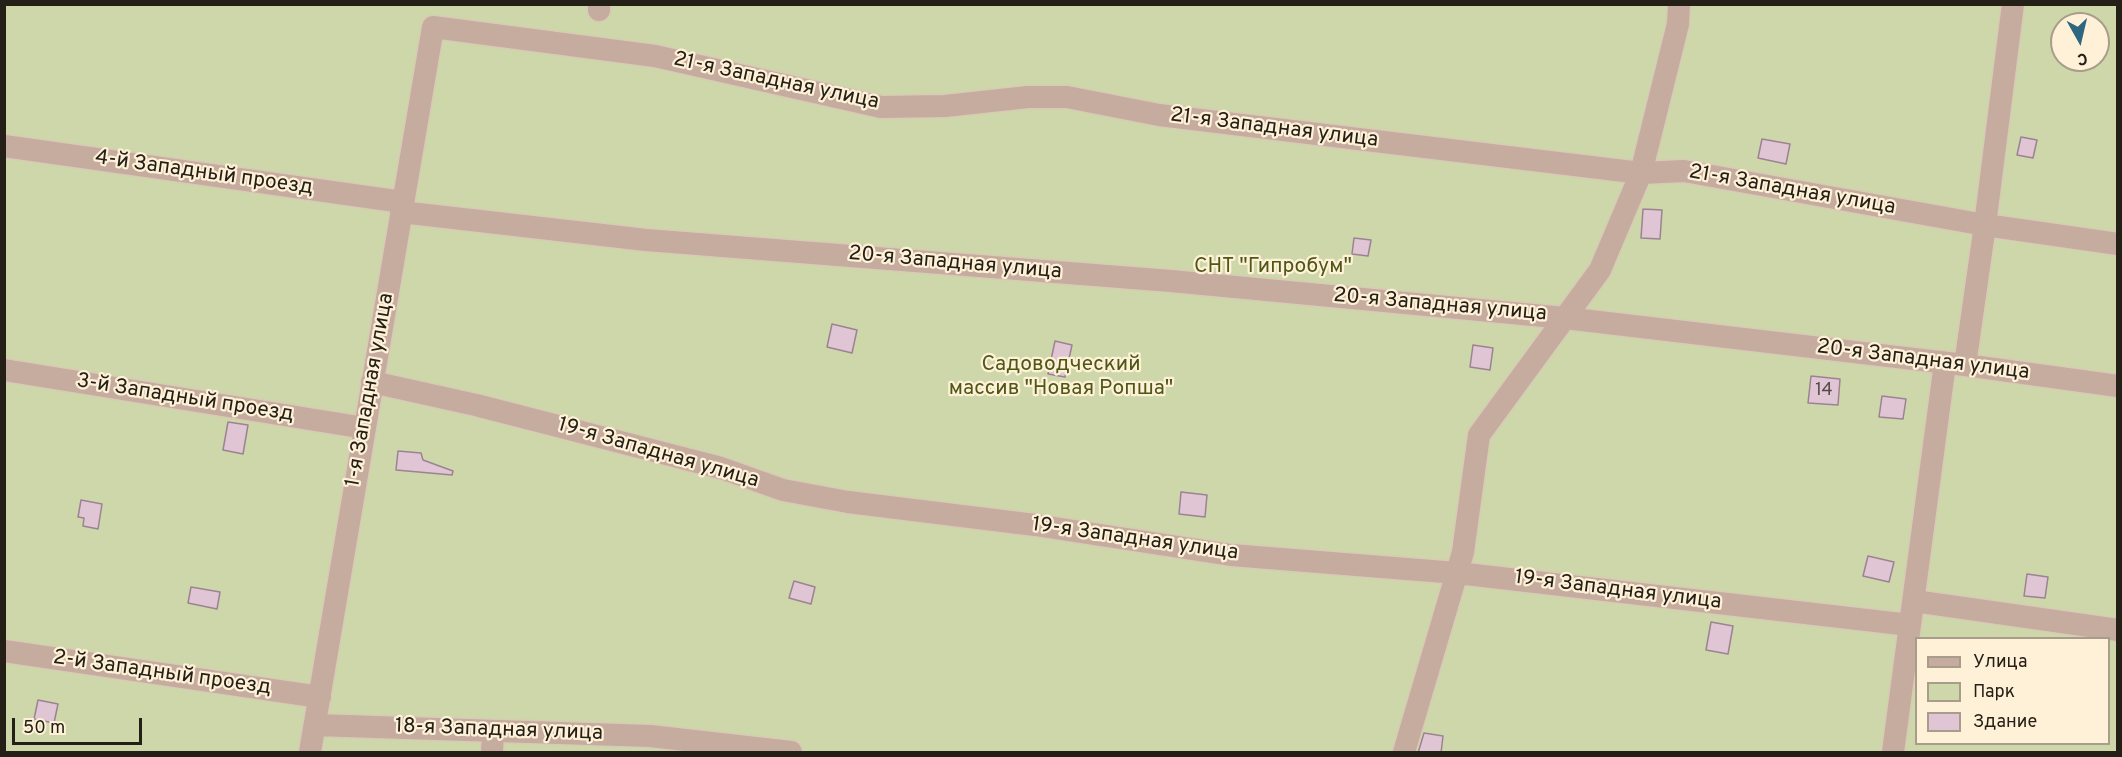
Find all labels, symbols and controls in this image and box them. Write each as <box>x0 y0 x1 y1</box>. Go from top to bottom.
north arrow <box>2050 12 2110 72</box>
text: С <box>2076 47 2089 68</box>
street label: 21-я Западная улица <box>671 48 881 116</box>
street label: 21-я Западная улица <box>1169 104 1379 154</box>
street label: 4-й Западный проезд <box>93 146 315 202</box>
street label: 21-я Западная улица <box>1687 160 1897 222</box>
street label: 20-я Западная улица <box>847 242 1063 286</box>
park label: СНТ "Гипробум" <box>1194 255 1352 281</box>
street label: 20-я Западная улица <box>1332 284 1548 328</box>
street label: 1-я Западная улица <box>342 291 400 489</box>
street label: 20-я Западная улица <box>1815 335 2031 387</box>
park label: Садоводческий массив "Новая Ропша" <box>949 353 1173 403</box>
street label: 3-й Западный проезд <box>75 369 295 429</box>
house number: 14 <box>1815 380 1833 402</box>
street label: 19-я Западная улица <box>555 413 761 495</box>
street label: 19-я Западная улица <box>1030 513 1240 567</box>
street label: 19-я Западная улица <box>1513 566 1723 616</box>
legend <box>1915 637 2110 745</box>
street label: 2-й Западный проезд <box>51 646 273 702</box>
text: Улица <box>1973 651 2027 674</box>
text: Парк <box>1973 681 2015 704</box>
scale bar <box>15 706 146 744</box>
text: Здание <box>1973 711 2037 734</box>
street label: 18-я Западная улица <box>395 715 603 747</box>
text: 50 m <box>23 717 65 740</box>

